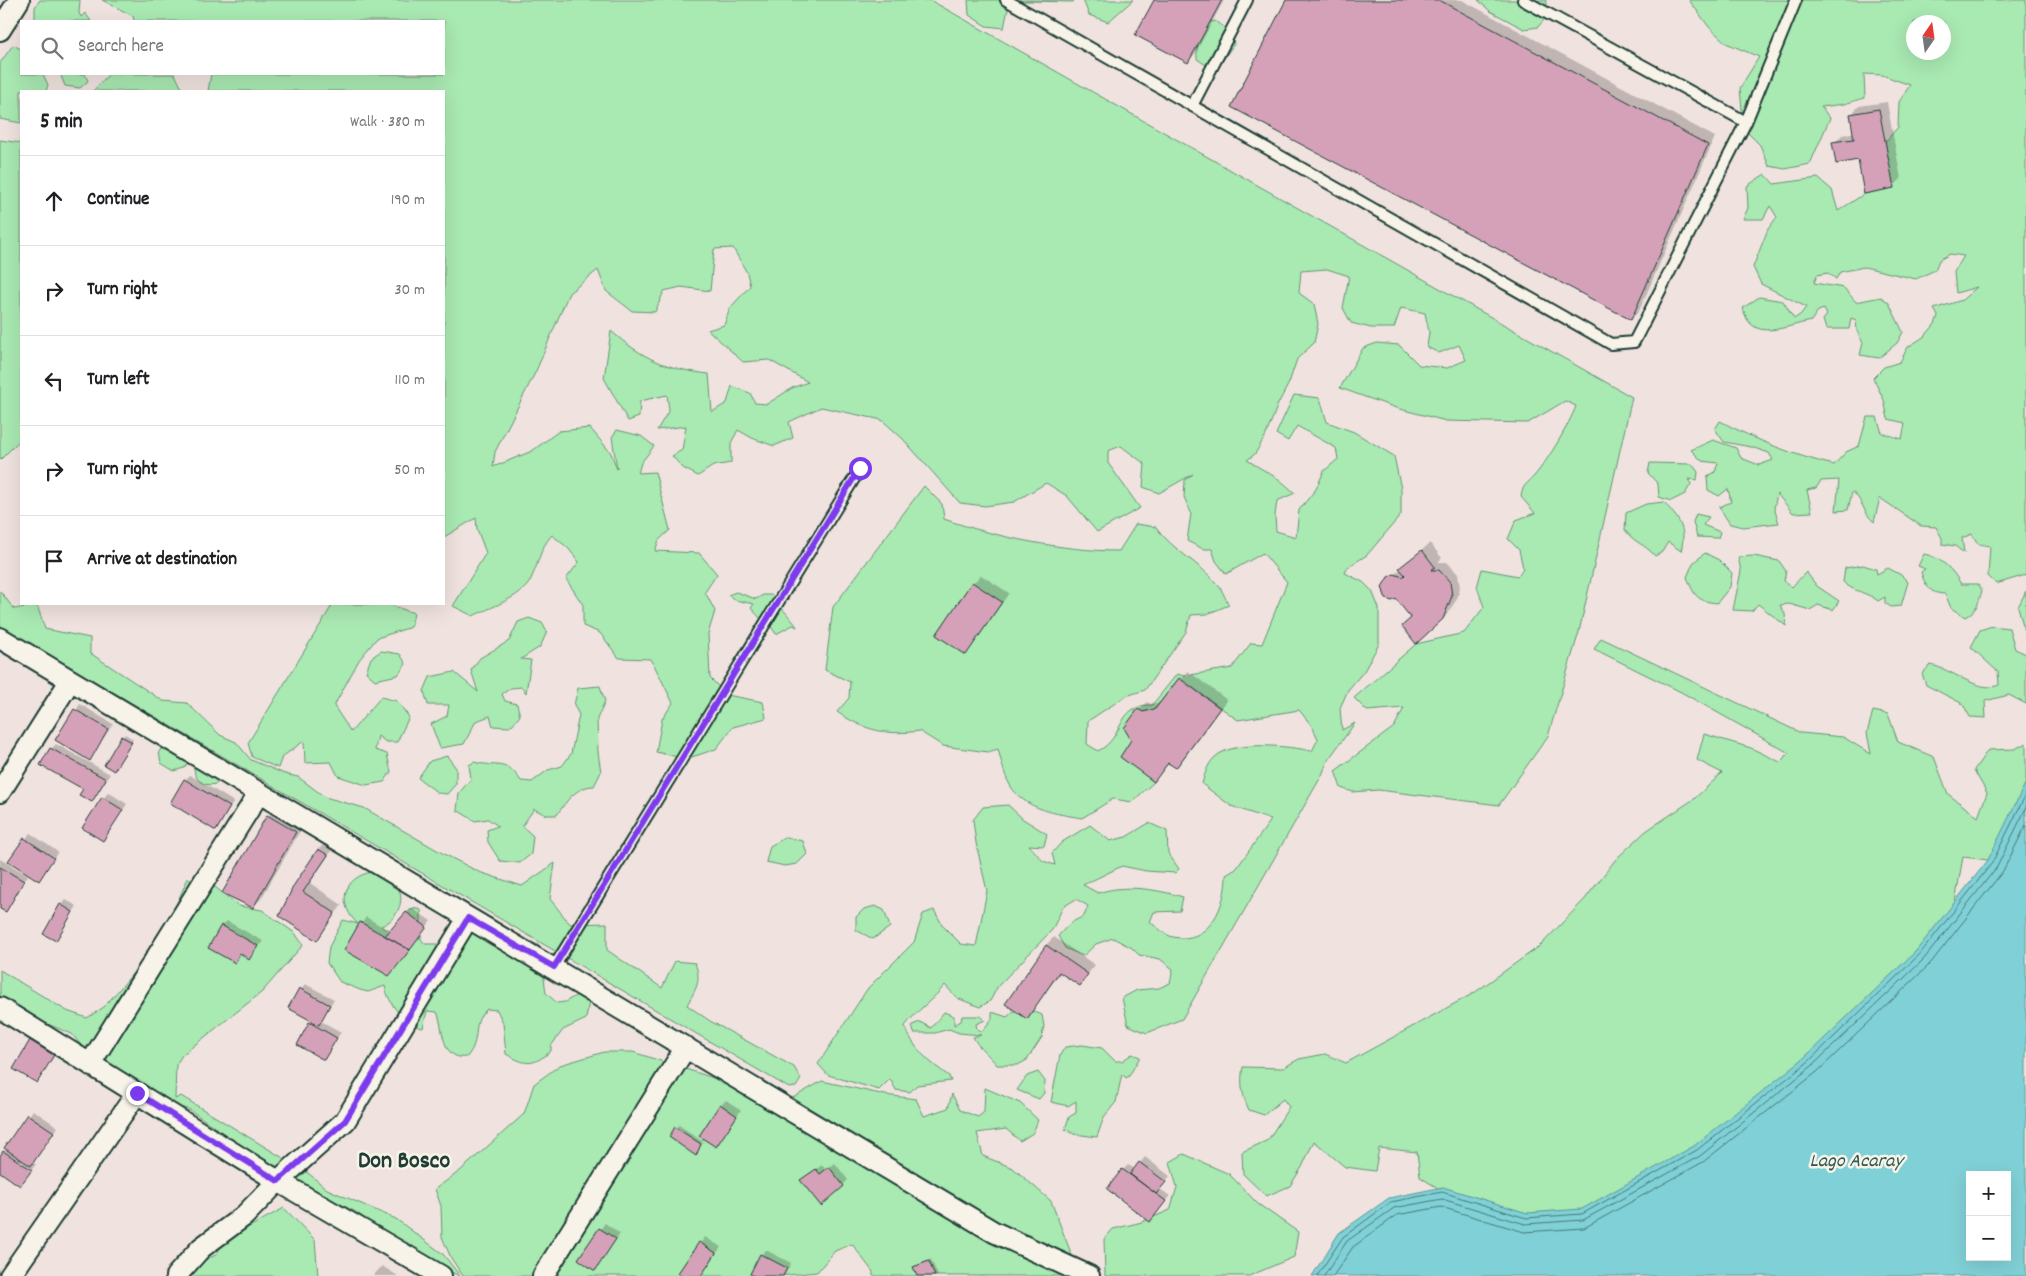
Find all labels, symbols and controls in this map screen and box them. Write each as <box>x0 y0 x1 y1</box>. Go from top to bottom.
north arrow <box>1906 15 1951 60</box>
search box <box>20 20 445 75</box>
icon: search <box>38 34 66 62</box>
text: Search here <box>78 34 164 61</box>
text: 5 min <box>40 108 83 138</box>
text: Walk · 380 m <box>350 111 425 134</box>
icon: ahead <box>40 187 68 215</box>
text: Continue <box>87 187 149 214</box>
text: 190 m <box>391 189 425 212</box>
icon: right <box>40 277 68 305</box>
text: Turn right <box>87 277 158 304</box>
text: 30 m <box>395 279 425 302</box>
icon: left <box>40 367 68 395</box>
text: Turn left <box>87 367 150 394</box>
text: 110 m <box>395 369 425 392</box>
icon: right <box>40 457 68 485</box>
text: Turn right <box>87 457 158 484</box>
route start <box>849 457 872 480</box>
text: 50 m <box>394 459 425 482</box>
icon: arrive <box>40 547 68 575</box>
text: Arrive at destination <box>87 547 237 574</box>
route end <box>126 1082 149 1105</box>
district label: Don Bosco <box>358 1145 450 1179</box>
water label: Lago Acaray <box>1809 1148 1905 1176</box>
map controls <box>1966 1171 2011 1261</box>
button: + <box>1966 1171 2011 1216</box>
button: − <box>1966 1216 2011 1261</box>

